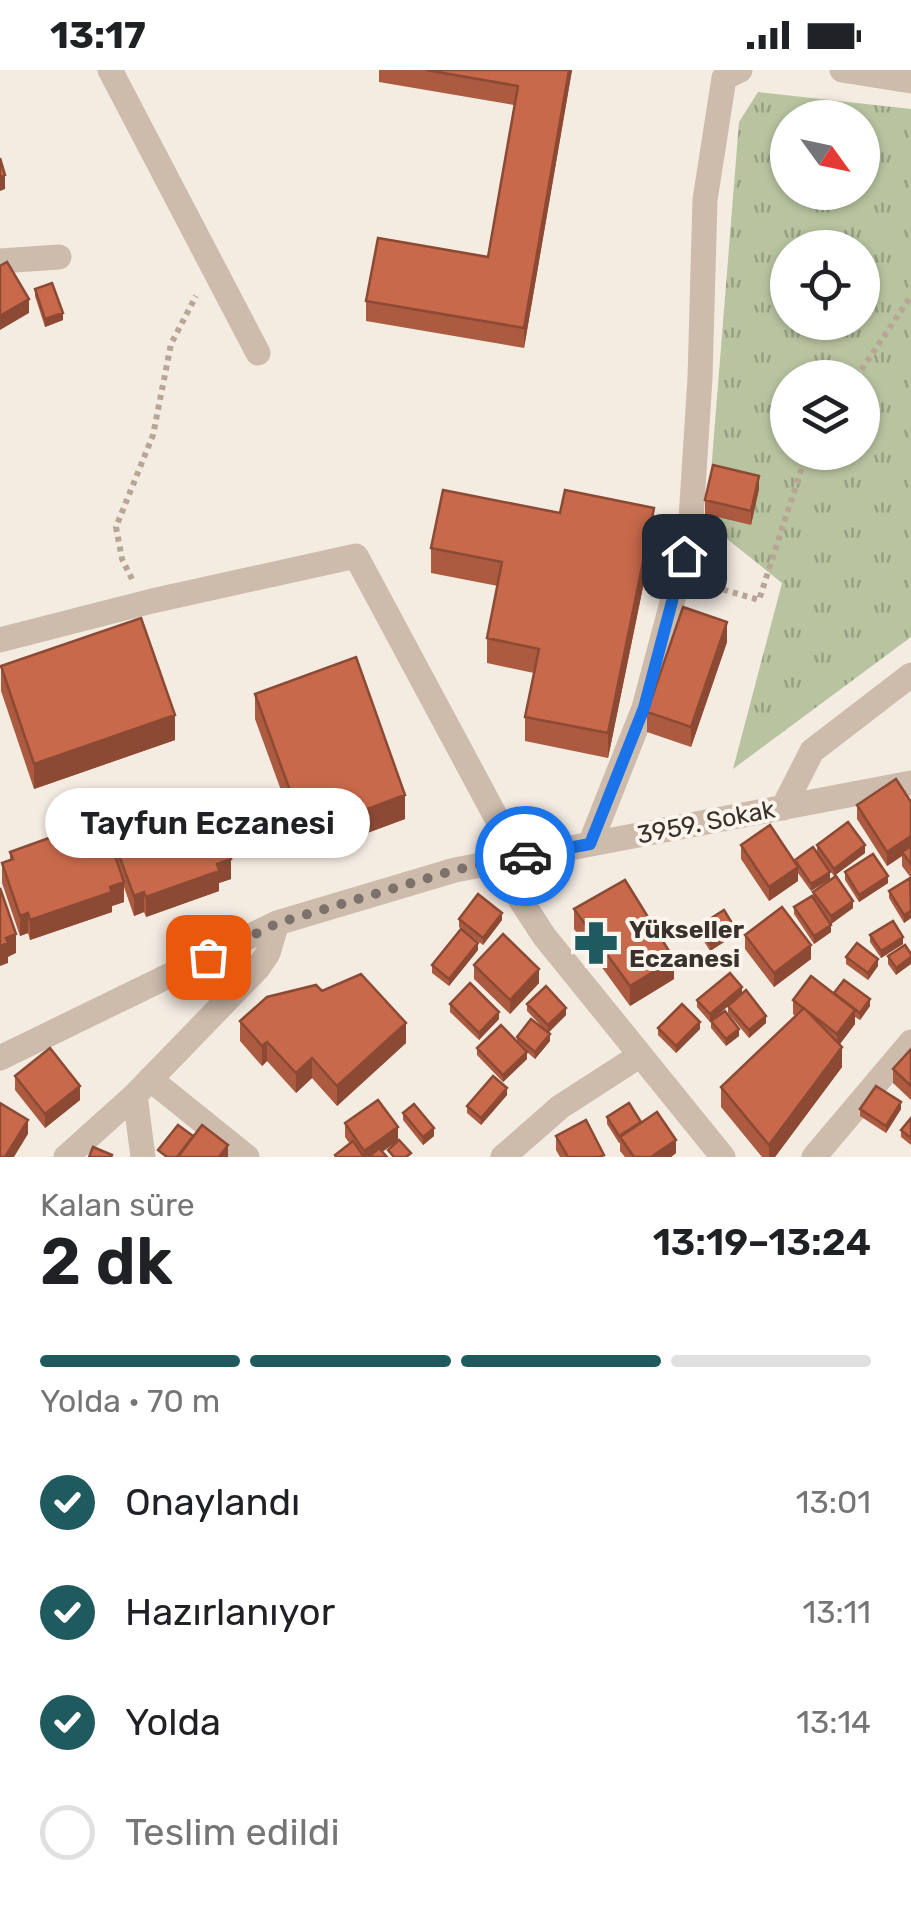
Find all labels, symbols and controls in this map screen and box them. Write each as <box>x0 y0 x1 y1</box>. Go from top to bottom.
text: 13:17 <box>50 12 146 58</box>
north arrow <box>770 100 880 210</box>
map controls <box>770 100 880 470</box>
button: locate <box>770 230 880 340</box>
button: layers <box>770 360 880 470</box>
pin <box>642 514 727 599</box>
icon: home <box>657 529 712 584</box>
callout: Tayfun Eczanesi <box>46 787 370 857</box>
street label: 3959. Sokak <box>635 794 777 850</box>
text: Tayfun Eczanesi <box>80 804 335 842</box>
courier <box>475 806 575 906</box>
icon: car <box>498 829 553 884</box>
pin <box>166 915 251 1000</box>
place label: Yükseller Eczanesi <box>629 915 745 973</box>
pharmacy icon: Yükseller Eczanesi <box>572 919 620 967</box>
icon: bag <box>181 930 236 985</box>
text: Kalan süre <box>40 1186 195 1224</box>
text: 13:19–13:24 <box>653 1219 871 1265</box>
text: 2 dk <box>40 1223 173 1300</box>
text: Yolda · 70 m <box>40 1382 220 1420</box>
icon: check <box>40 1475 95 1530</box>
text: Onaylandı <box>125 1479 300 1525</box>
text: 13:01 <box>796 1483 871 1521</box>
icon: check <box>40 1585 95 1640</box>
text: Hazırlanıyor <box>125 1589 335 1635</box>
text: 13:11 <box>802 1593 871 1631</box>
icon: check <box>40 1695 95 1750</box>
text: Yolda <box>125 1699 221 1745</box>
text: 13:14 <box>796 1703 871 1741</box>
text: Teslim edildi <box>125 1809 340 1855</box>

